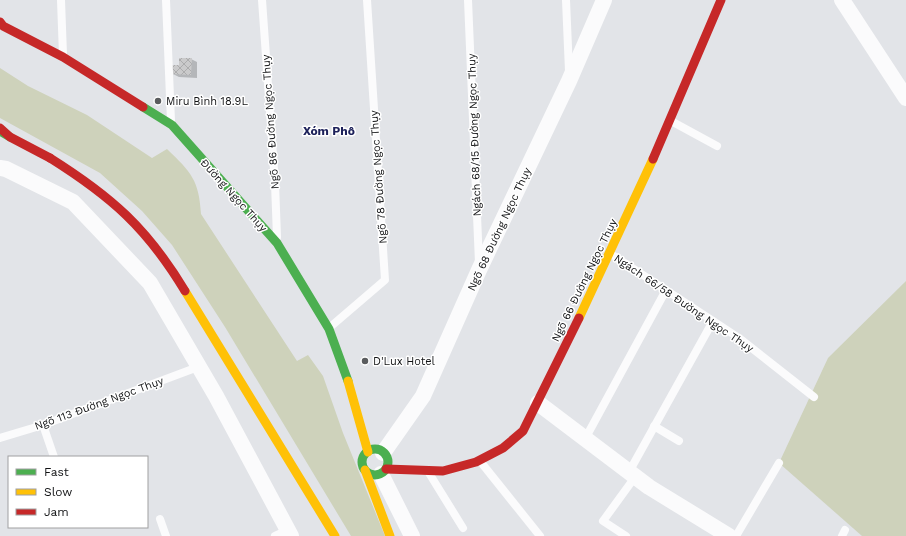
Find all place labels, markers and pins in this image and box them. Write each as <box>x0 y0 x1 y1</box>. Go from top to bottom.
place label: Miru Bình 18.9L <box>166 95 248 108</box>
marker: Miru Bình 18.9L <box>153 96 163 106</box>
place label: D'Lux Hotel <box>373 355 436 368</box>
marker: D'Lux Hotel <box>360 356 370 366</box>

